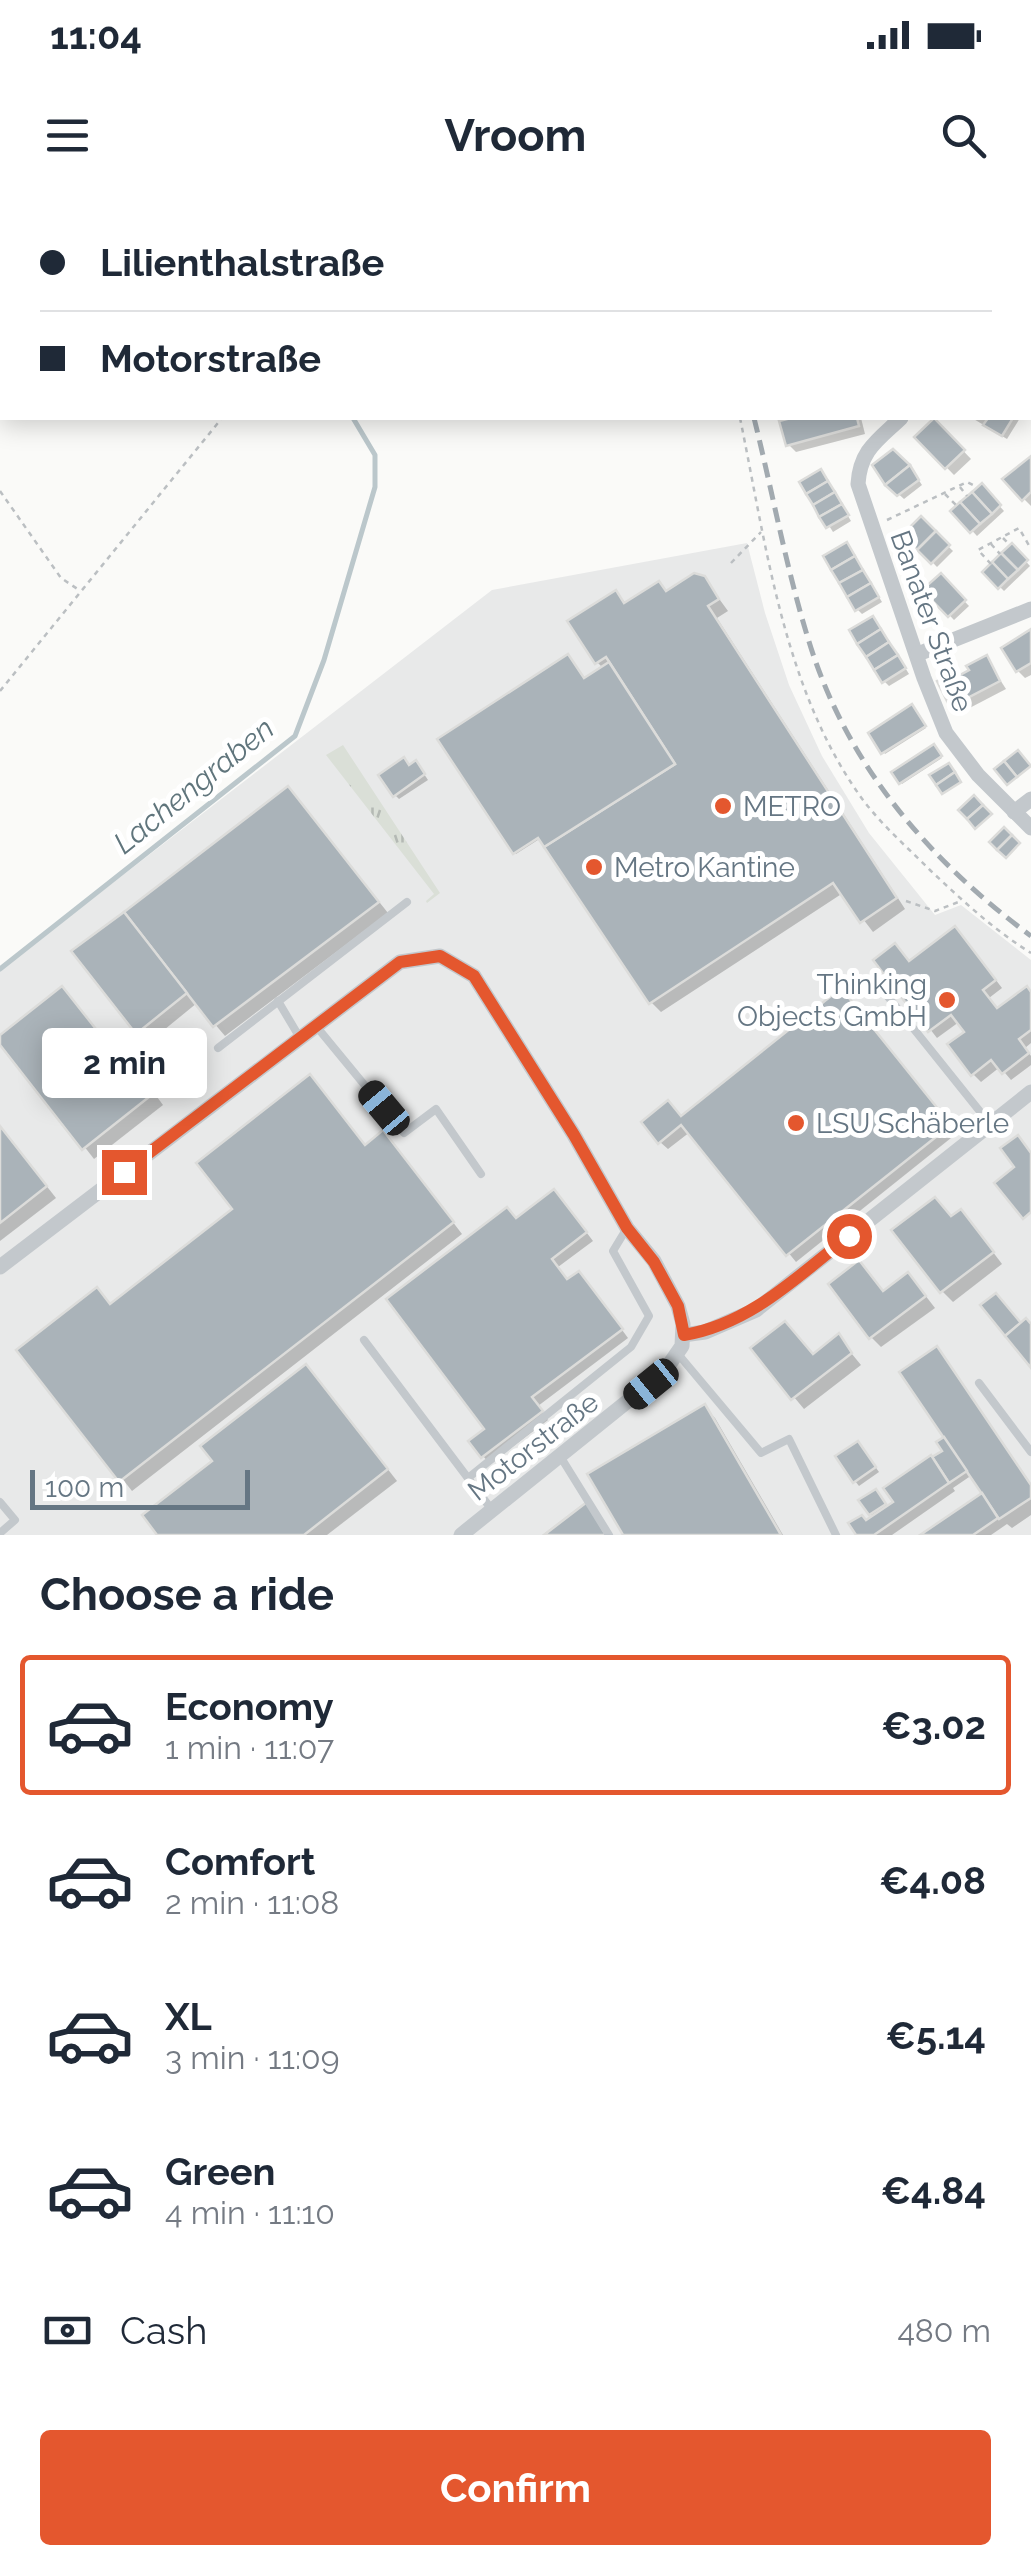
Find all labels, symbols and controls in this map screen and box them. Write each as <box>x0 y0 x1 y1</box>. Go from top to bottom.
text: 11:04 <box>50 13 142 58</box>
icon: menu <box>40 108 95 163</box>
icon: search <box>936 108 991 163</box>
text: Vroom <box>444 109 587 162</box>
text: Lilienthalstraße <box>100 240 384 285</box>
text: Motorstraße <box>100 336 321 381</box>
street label: Banater Straße <box>883 526 980 716</box>
water label: Lachengraben <box>107 710 281 861</box>
place label: METRO <box>743 790 841 823</box>
marker: METRO <box>712 795 734 817</box>
place label: Metro Kantine <box>614 851 795 884</box>
marker: Metro Kantine <box>583 856 605 878</box>
place label: Thinking Objects GmbH <box>737 968 927 1033</box>
marker: Thinking Objects GmbH <box>936 989 958 1011</box>
callout: 2 min <box>42 1027 206 1097</box>
text: 2 min <box>83 1044 166 1081</box>
car <box>353 1075 415 1141</box>
place label: LSU Schäberle <box>816 1107 1009 1140</box>
marker: LSU Schäberle <box>785 1112 807 1134</box>
route end <box>102 1150 147 1195</box>
route start <box>827 1214 872 1259</box>
car <box>618 1353 684 1415</box>
street label: Motorstraße <box>462 1385 605 1507</box>
scale bar <box>30 1465 250 1510</box>
text: 100 m <box>45 1471 124 1504</box>
text: Choose a ride <box>40 1568 334 1621</box>
icon: car <box>45 1680 135 1770</box>
text: Economy <box>165 1684 334 1729</box>
text: €3.02 <box>881 1703 986 1748</box>
text: 1 min · 11:07 <box>165 1729 334 1766</box>
icon: car <box>45 1835 135 1925</box>
text: Comfort <box>165 1839 315 1884</box>
text: €4.08 <box>879 1858 986 1903</box>
text: 2 min · 11:08 <box>165 1884 339 1921</box>
icon: car <box>45 1990 135 2080</box>
text: XL <box>165 1994 212 2039</box>
text: €5.14 <box>886 2013 986 2058</box>
text: 3 min · 11:09 <box>165 2039 339 2076</box>
icon: car <box>45 2145 135 2235</box>
text: Green <box>165 2149 275 2194</box>
text: €4.84 <box>881 2168 986 2213</box>
text: 4 min · 11:10 <box>165 2194 335 2231</box>
icon: cash <box>40 2303 95 2358</box>
text: Cash <box>120 2308 207 2353</box>
text: 480 m <box>897 2312 991 2349</box>
button: Confirm <box>40 2430 991 2545</box>

